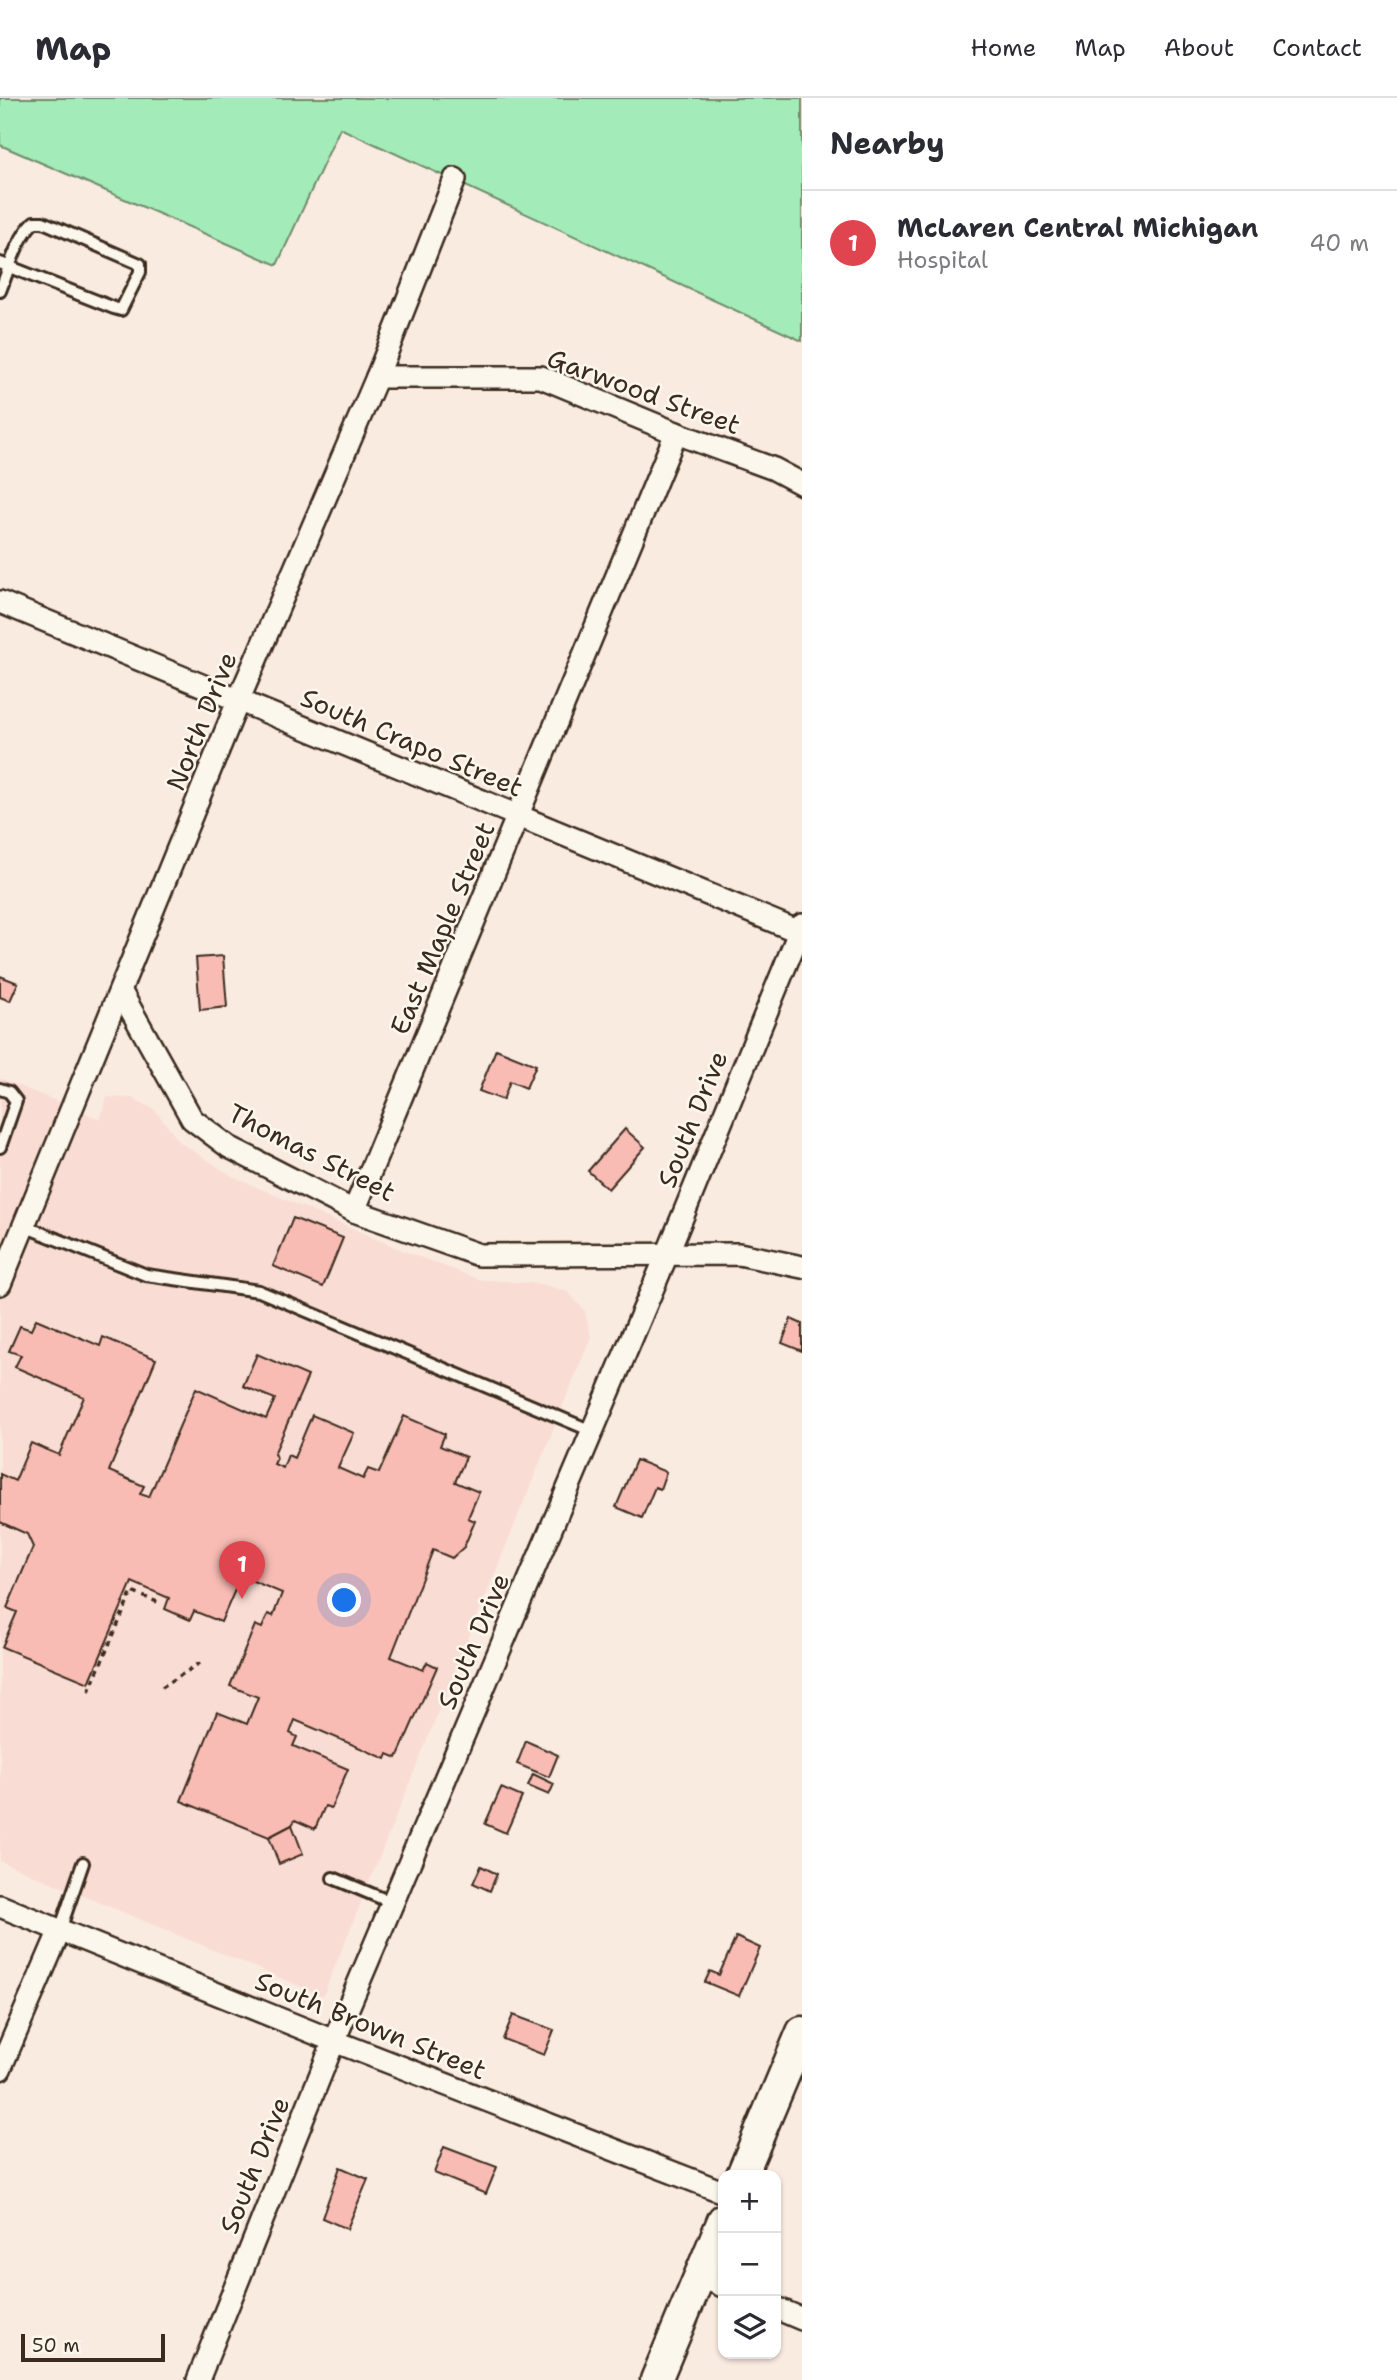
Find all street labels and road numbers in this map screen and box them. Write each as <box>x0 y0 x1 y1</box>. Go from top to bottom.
street label: Garwood Street <box>543 340 745 442</box>
street label: North Drive <box>157 647 245 795</box>
street label: South Crapo Street <box>296 679 528 805</box>
street label: East Maple Street <box>381 816 503 1040</box>
street label: South Drive <box>649 1045 735 1193</box>
street label: Thomas Street <box>222 1095 402 1209</box>
street label: South Drive <box>429 1568 517 1714</box>
street label: South Brown Street <box>250 1963 492 2087</box>
street label: South Drive <box>211 2091 297 2239</box>

